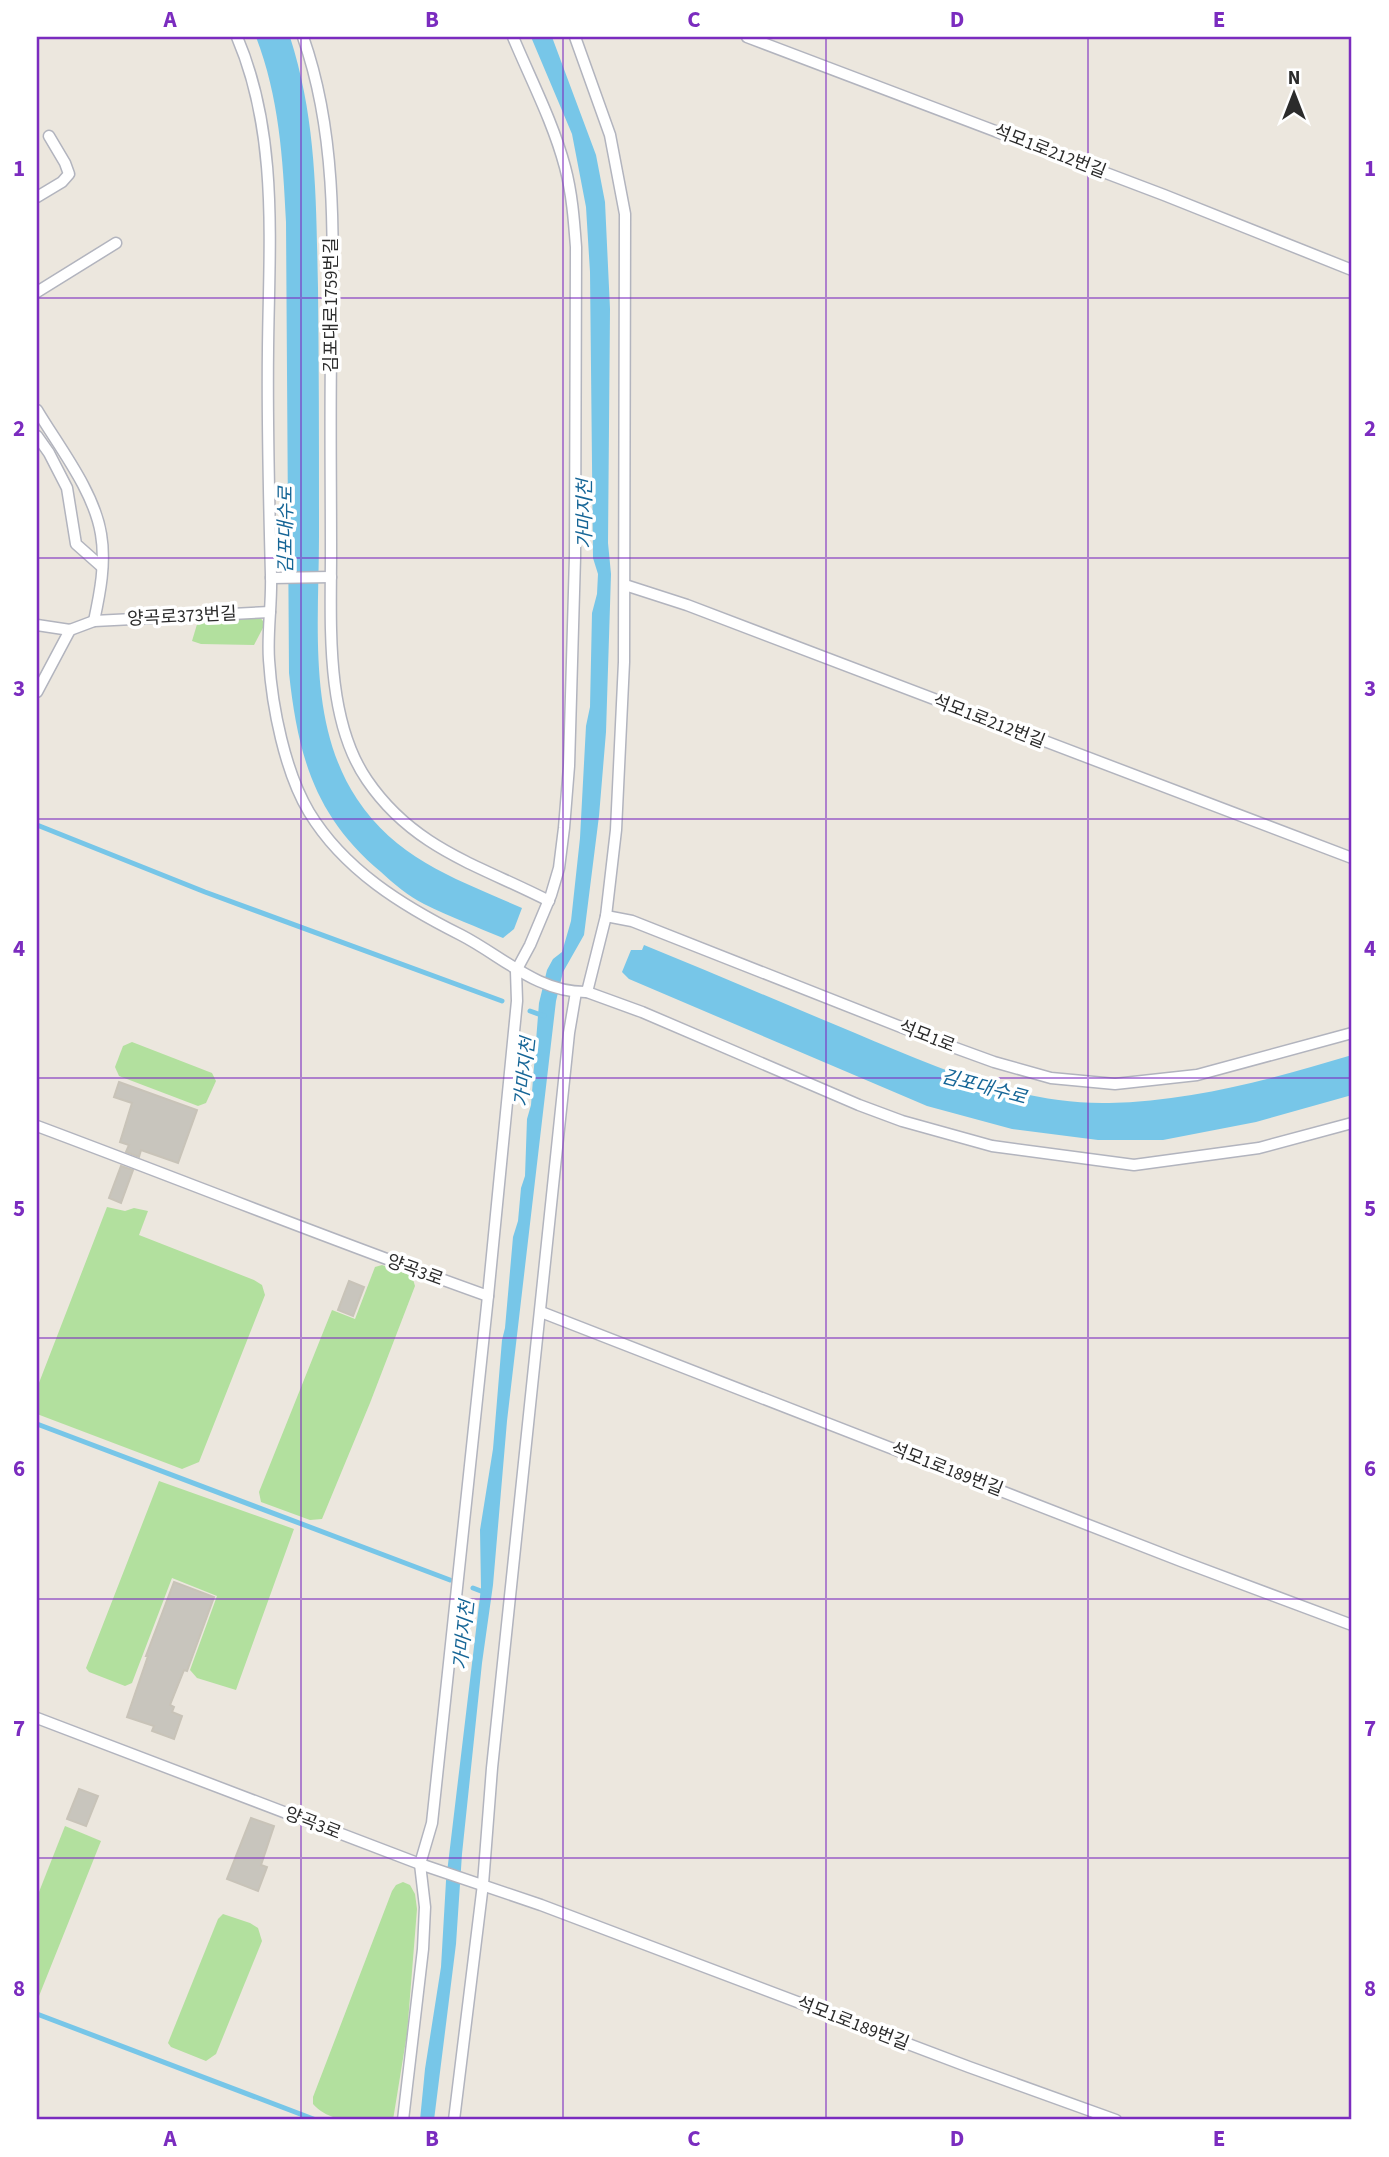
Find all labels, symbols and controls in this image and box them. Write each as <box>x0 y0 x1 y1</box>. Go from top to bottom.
text: A <box>162 3 177 36</box>
text: B <box>425 3 439 36</box>
text: C <box>687 3 701 36</box>
text: D <box>950 3 964 36</box>
text: E <box>1213 3 1225 36</box>
north arrow <box>1260 60 1330 130</box>
text: N <box>1288 65 1300 92</box>
street label: 석모1로212번길 <box>990 119 1110 184</box>
text: 1 <box>13 152 25 185</box>
text: 1 <box>1364 152 1376 185</box>
street label: 김포대로1759번길 <box>319 237 344 373</box>
text: 2 <box>13 412 25 445</box>
text: 2 <box>1364 412 1376 445</box>
water label: 가마지천 <box>572 478 599 549</box>
water label: 김포대수로 <box>273 485 300 574</box>
street label: 양곡로373번길 <box>127 601 237 632</box>
text: 3 <box>13 672 25 705</box>
text: 3 <box>1364 672 1376 705</box>
street label: 석모1로212번길 <box>929 689 1049 754</box>
text: 4 <box>13 932 25 965</box>
text: 4 <box>1364 932 1376 965</box>
street label: 석모1로 <box>895 1014 959 1059</box>
water label: 가마지천 <box>508 1034 543 1108</box>
water label: 김포대수로 <box>938 1063 1031 1112</box>
text: 5 <box>13 1192 25 1225</box>
text: 5 <box>1364 1192 1376 1225</box>
street label: 양곡3로 <box>383 1249 447 1292</box>
street label: 석모1로189번길 <box>887 1437 1007 1502</box>
text: 6 <box>13 1452 25 1485</box>
text: 6 <box>1364 1452 1376 1485</box>
water label: 가마지천 <box>447 1597 482 1671</box>
text: 7 <box>13 1712 25 1745</box>
text: 7 <box>1364 1712 1376 1745</box>
street label: 양곡3로 <box>281 1801 345 1846</box>
text: 8 <box>13 1972 25 2005</box>
text: 8 <box>1364 1972 1376 2005</box>
street label: 석모1로189번길 <box>793 1991 913 2056</box>
text: A <box>162 2122 177 2155</box>
text: B <box>425 2122 439 2155</box>
text: C <box>687 2122 701 2155</box>
text: D <box>950 2122 964 2155</box>
text: E <box>1213 2122 1225 2155</box>

